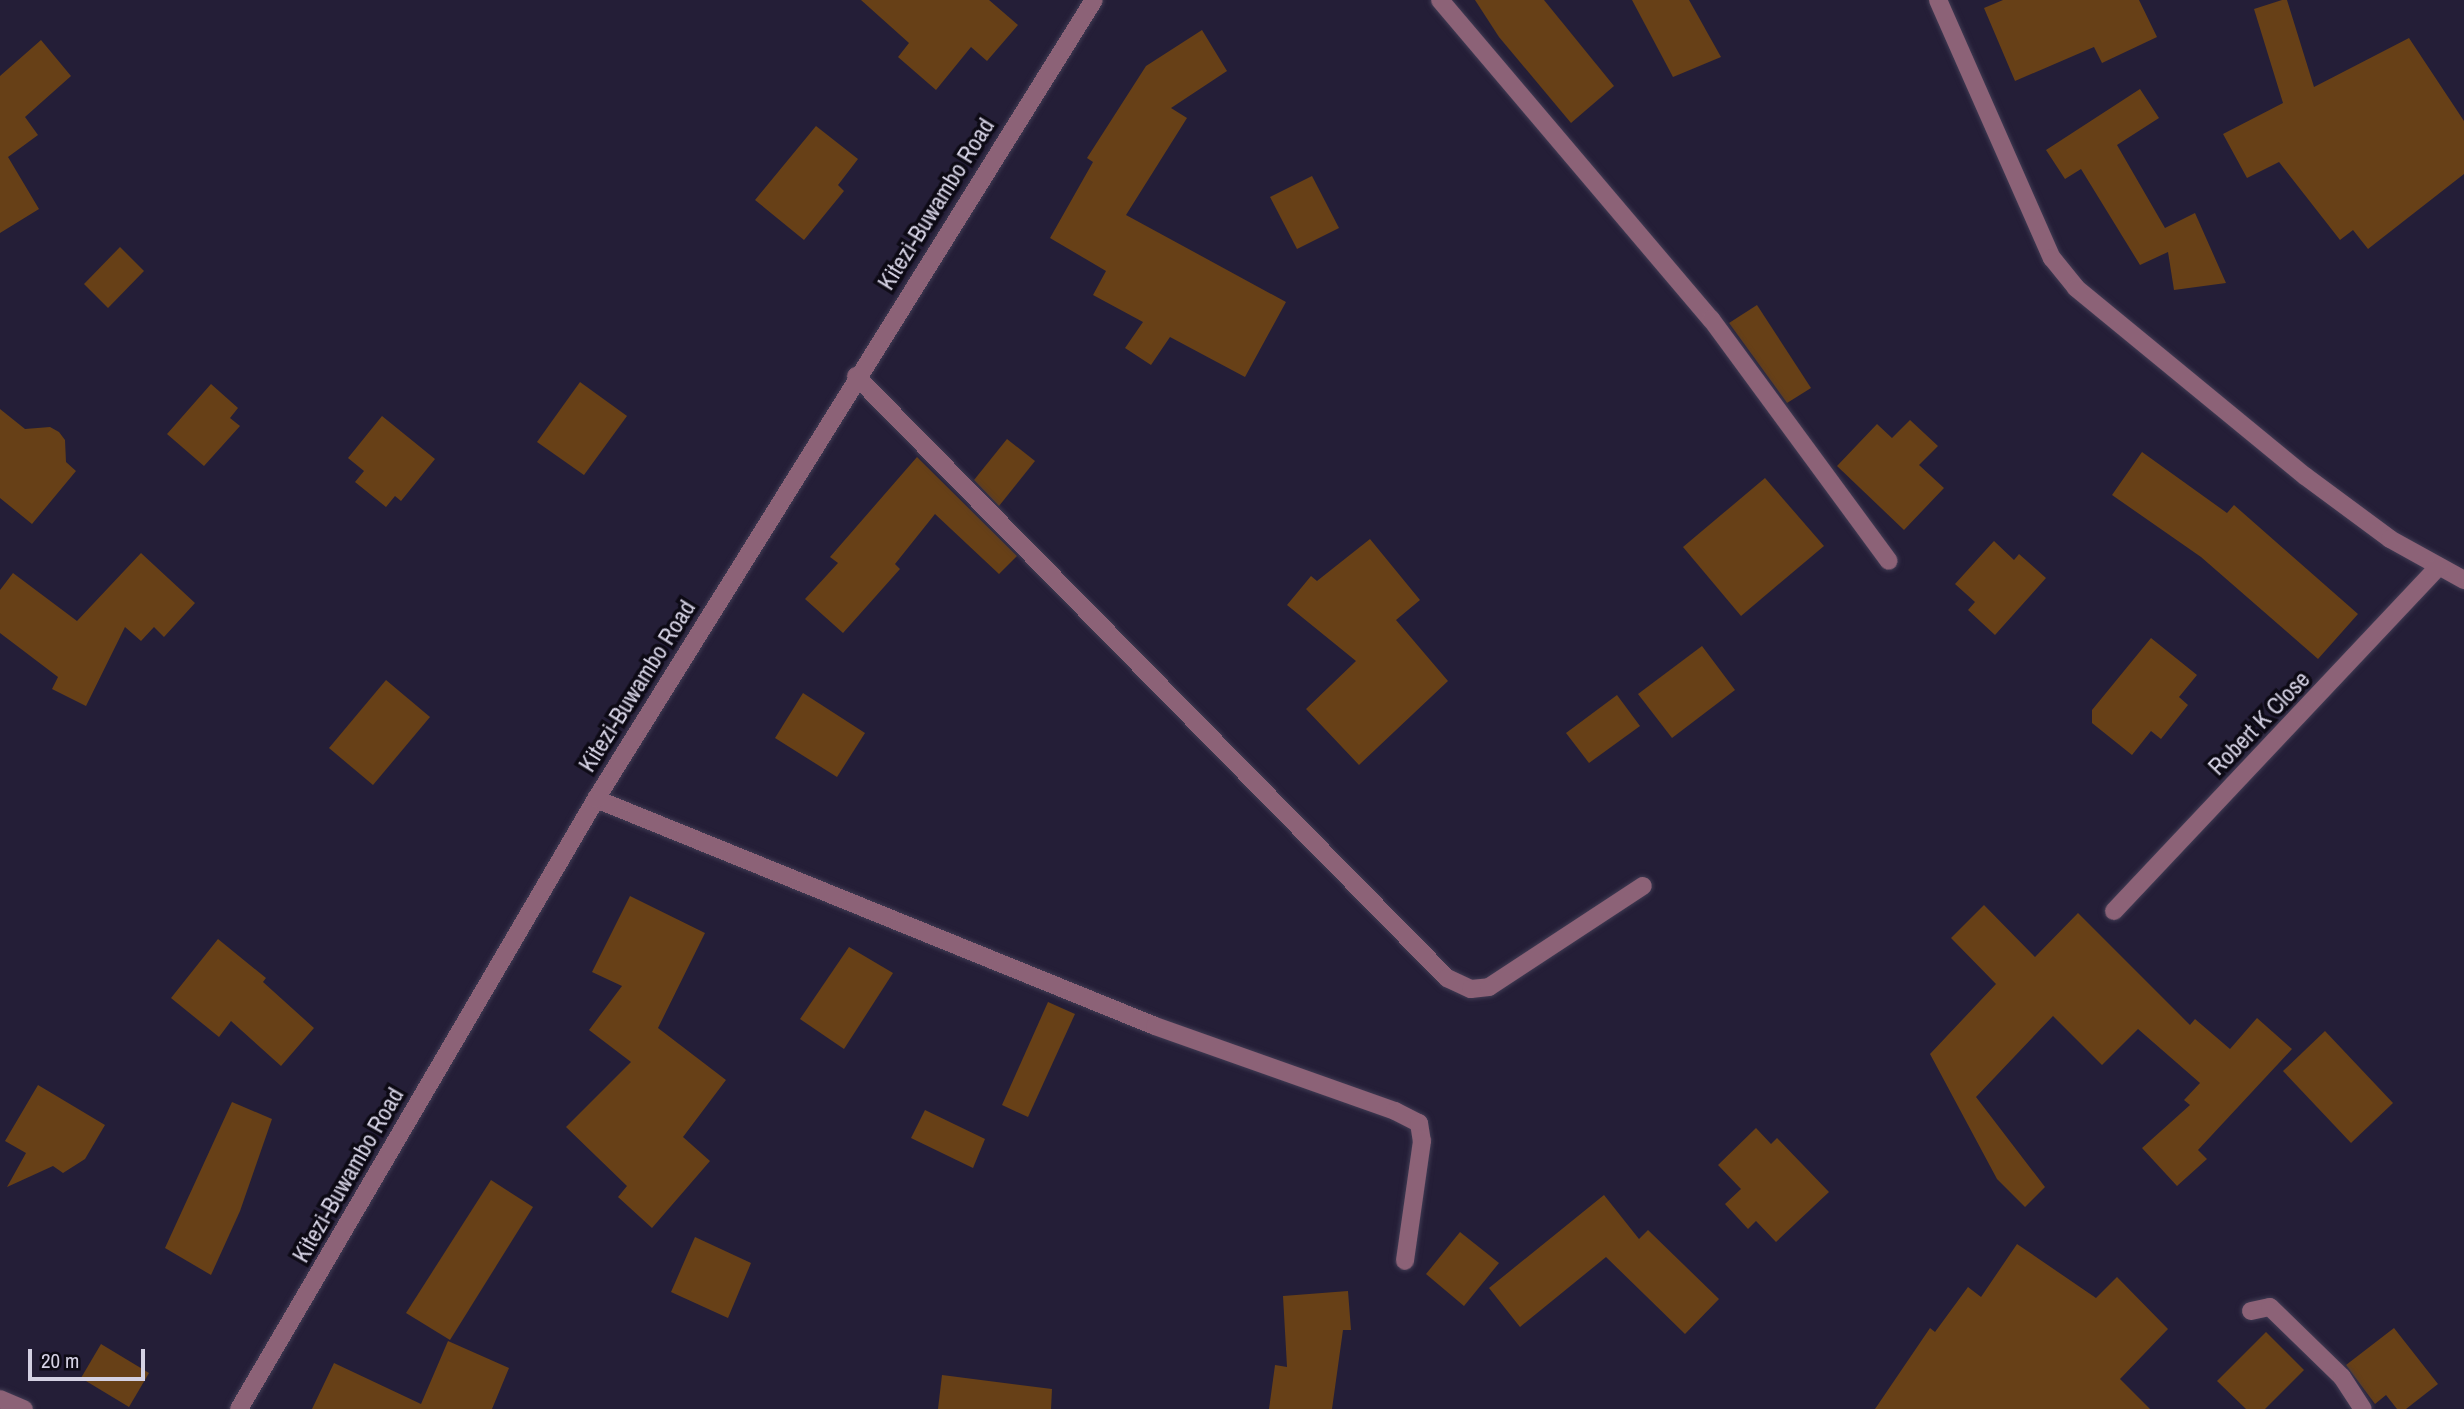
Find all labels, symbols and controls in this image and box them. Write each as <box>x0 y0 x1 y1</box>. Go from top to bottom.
street label: Kitezi-Buwambo Road <box>872 113 1000 295</box>
street label: Kitezi-Buwambo Road <box>573 595 701 777</box>
street label: Robert K Close <box>2202 665 2316 781</box>
street label: Kitezi-Buwambo Road <box>286 1083 410 1267</box>
scale bar <box>32 1336 149 1380</box>
text: 20 m <box>41 1346 79 1375</box>

